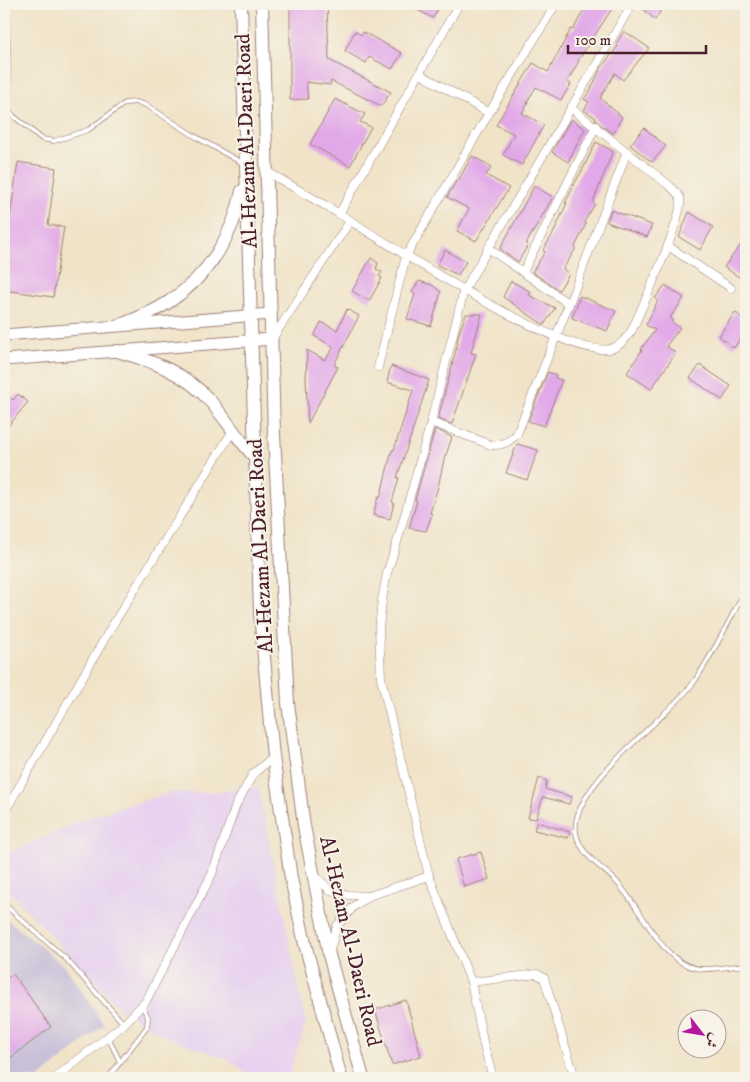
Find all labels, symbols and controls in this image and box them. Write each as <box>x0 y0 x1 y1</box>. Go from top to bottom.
scale bar <box>568 22 705 54</box>
text: 100 m <box>575 31 611 50</box>
street label: Al-Hezam Al-Daeri Road <box>230 32 264 249</box>
street label: Al-Hezam Al-Daeri Road <box>242 437 280 654</box>
street label: Al-Hezam Al-Daeri Road <box>313 833 387 1049</box>
north arrow <box>678 1010 728 1060</box>
text: ش <box>701 1030 724 1051</box>

